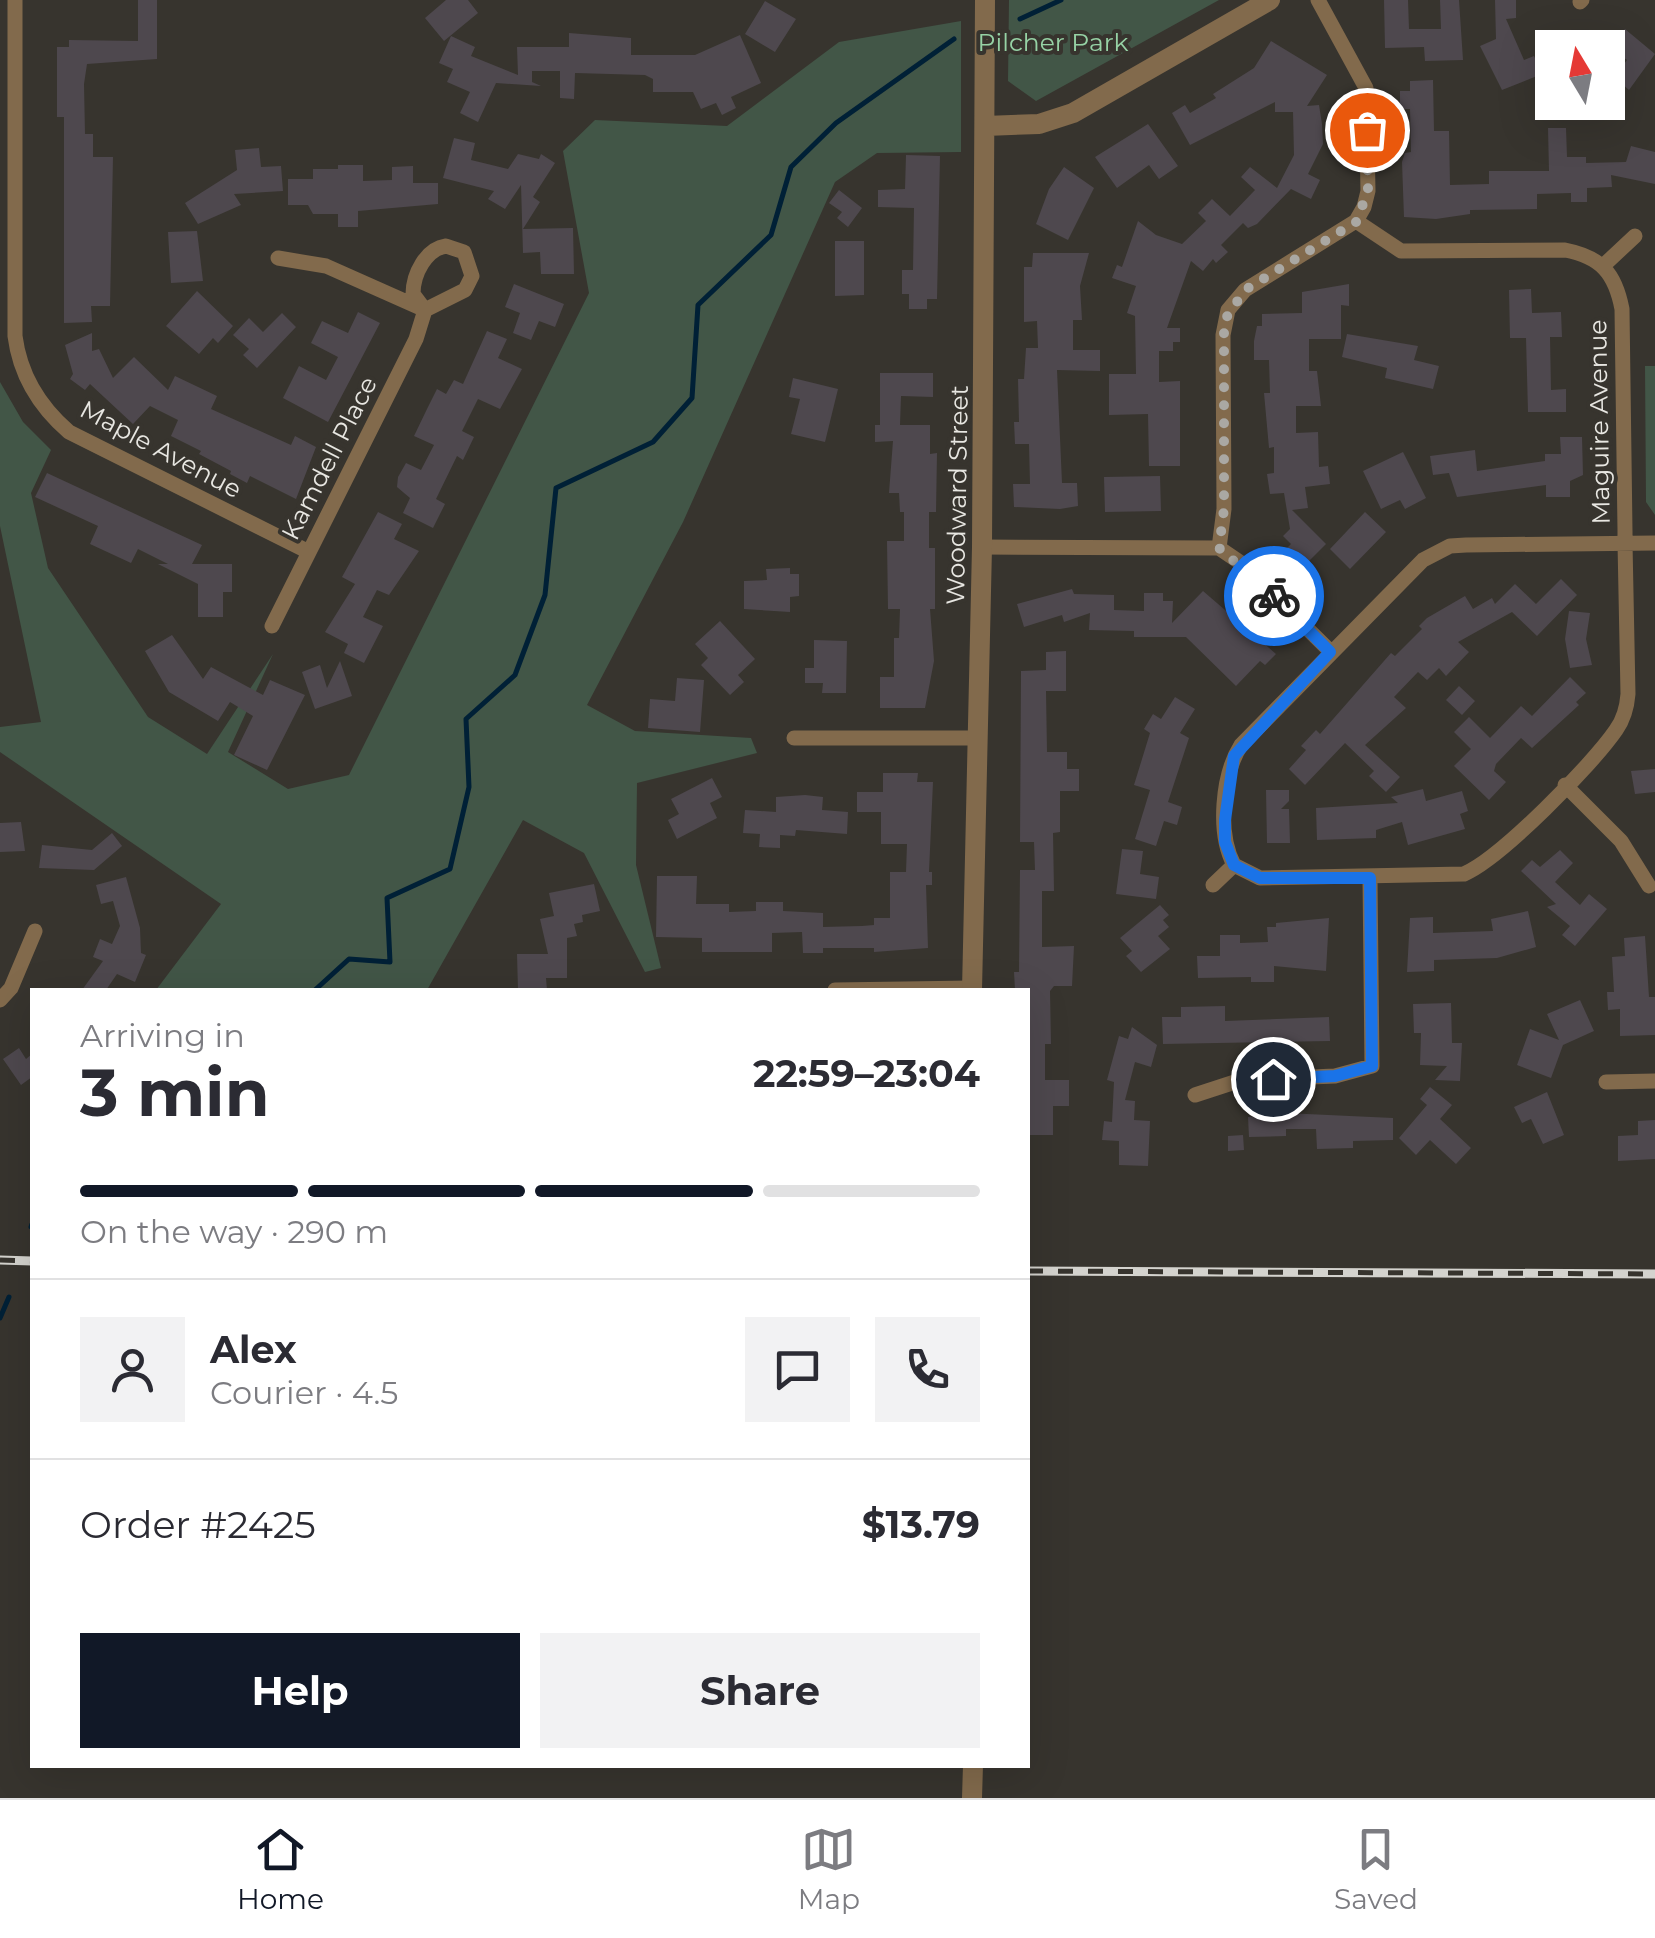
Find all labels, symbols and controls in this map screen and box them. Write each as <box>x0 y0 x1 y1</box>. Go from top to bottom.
park label: Pilcher Park <box>978 27 1129 57</box>
north arrow <box>1535 30 1625 120</box>
map controls <box>1535 30 1625 120</box>
pin <box>1325 88 1410 173</box>
icon: bag <box>1340 103 1395 158</box>
street label: Maguire Avenue <box>1582 319 1616 525</box>
street label: Kamdell Place <box>275 371 383 545</box>
street label: Woodward Street <box>940 385 974 605</box>
street label: Maple Avenue <box>75 394 247 504</box>
courier <box>1224 546 1324 646</box>
icon: bike <box>1247 569 1302 624</box>
text: Arriving in <box>80 1016 245 1055</box>
pin <box>1231 1037 1316 1122</box>
text: 22:59–23:04 <box>753 1050 980 1097</box>
icon: home <box>1246 1052 1301 1107</box>
text: 3 min <box>80 1053 270 1132</box>
text: On the way · 290 m <box>80 1212 388 1251</box>
button: person <box>80 1317 185 1422</box>
button: chat <box>745 1317 850 1422</box>
button: phone <box>875 1317 980 1422</box>
text: Alex <box>210 1326 297 1373</box>
text: Courier · 4.5 <box>210 1373 398 1412</box>
text: Order #2425 <box>80 1501 316 1548</box>
text: $13.79 <box>862 1501 980 1548</box>
button: Help <box>80 1633 520 1748</box>
button: Share <box>540 1633 980 1748</box>
tab: Home <box>237 1822 324 1916</box>
tab: Map <box>798 1822 860 1916</box>
tab: Saved <box>1334 1822 1418 1916</box>

